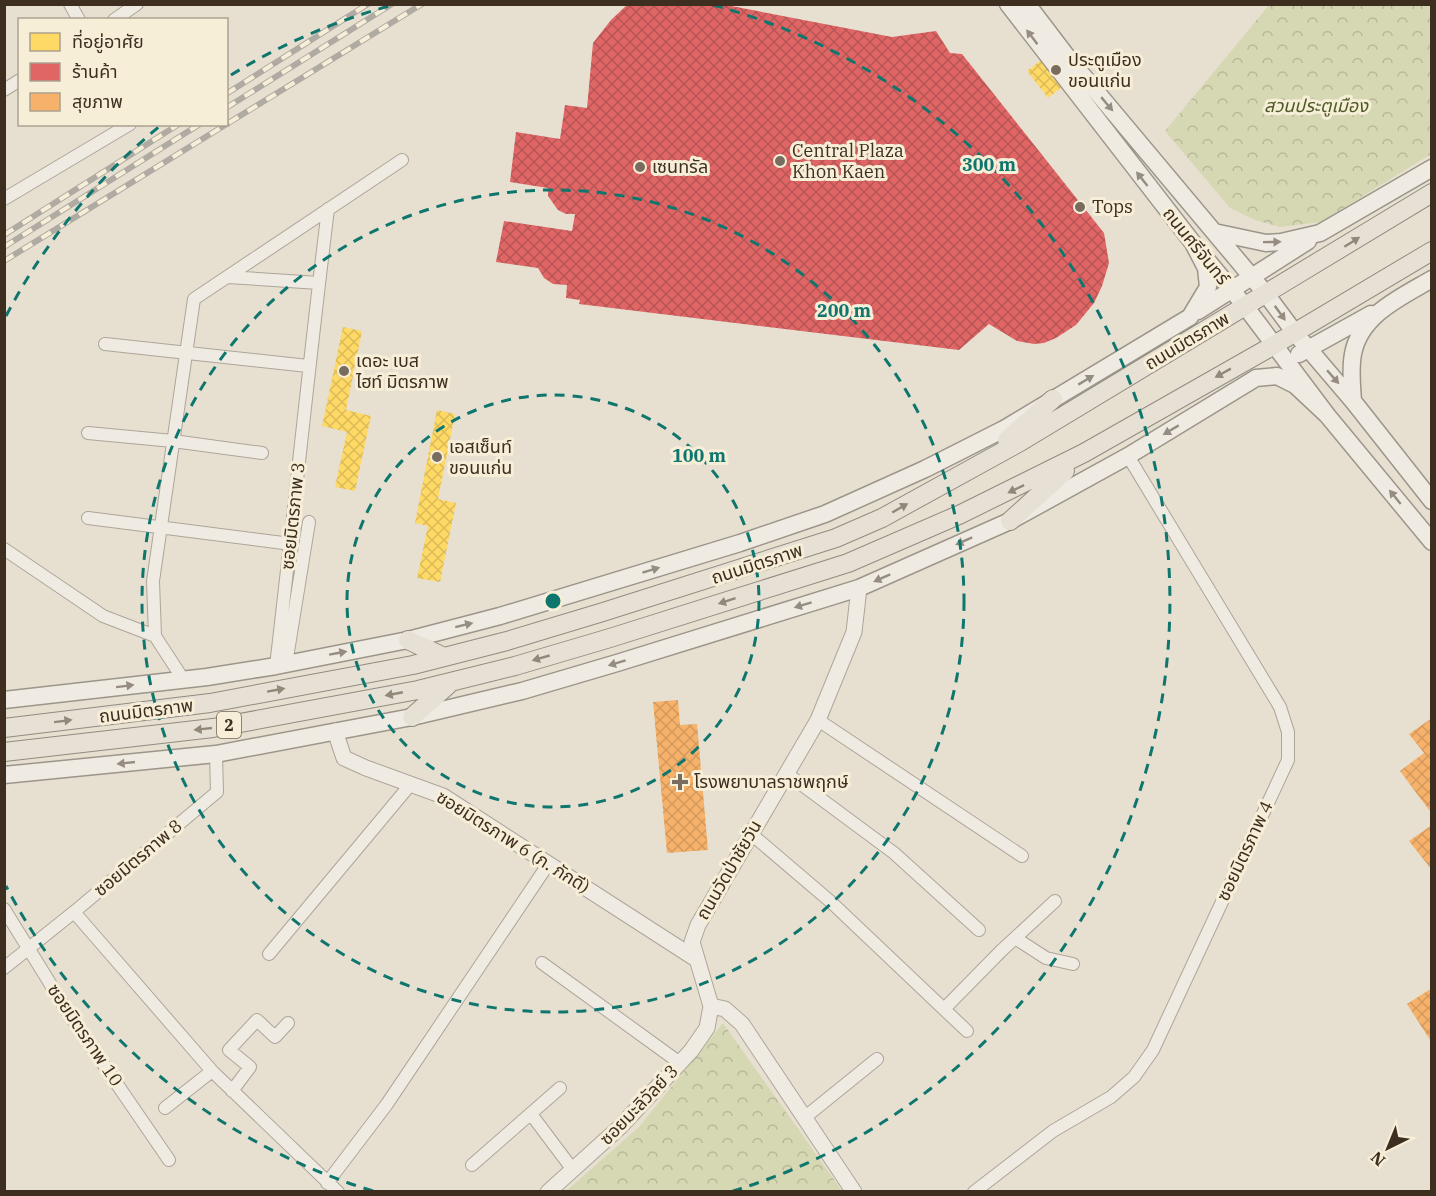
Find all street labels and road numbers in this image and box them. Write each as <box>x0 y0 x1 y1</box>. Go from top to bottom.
street label: ถนนศรีจันทร์ <box>1158 202 1235 290</box>
street label: ถนนมิตรภาพ <box>1140 306 1233 375</box>
street label: ซอยมิตรภาพ 3 <box>275 461 310 571</box>
street label: ถนนมิตรภาพ <box>708 538 806 589</box>
street label: ถนนมิตรภาพ <box>97 693 194 728</box>
road number: 2 <box>217 712 241 738</box>
street label: ซอยมิตรภาพ 6 (ภ. ภักดี) <box>432 785 594 898</box>
street label: ซอยมิตรภาพ 4 <box>1211 797 1278 905</box>
street label: ซอยมิตรภาพ 8 <box>89 814 186 901</box>
street label: ถนนวัดป่าชัยวัน <box>691 816 766 924</box>
street label: ซอยมิตรภาพ 10 <box>43 979 128 1090</box>
street label: ซอยมะลิวัลย์ 3 <box>595 1060 683 1150</box>

